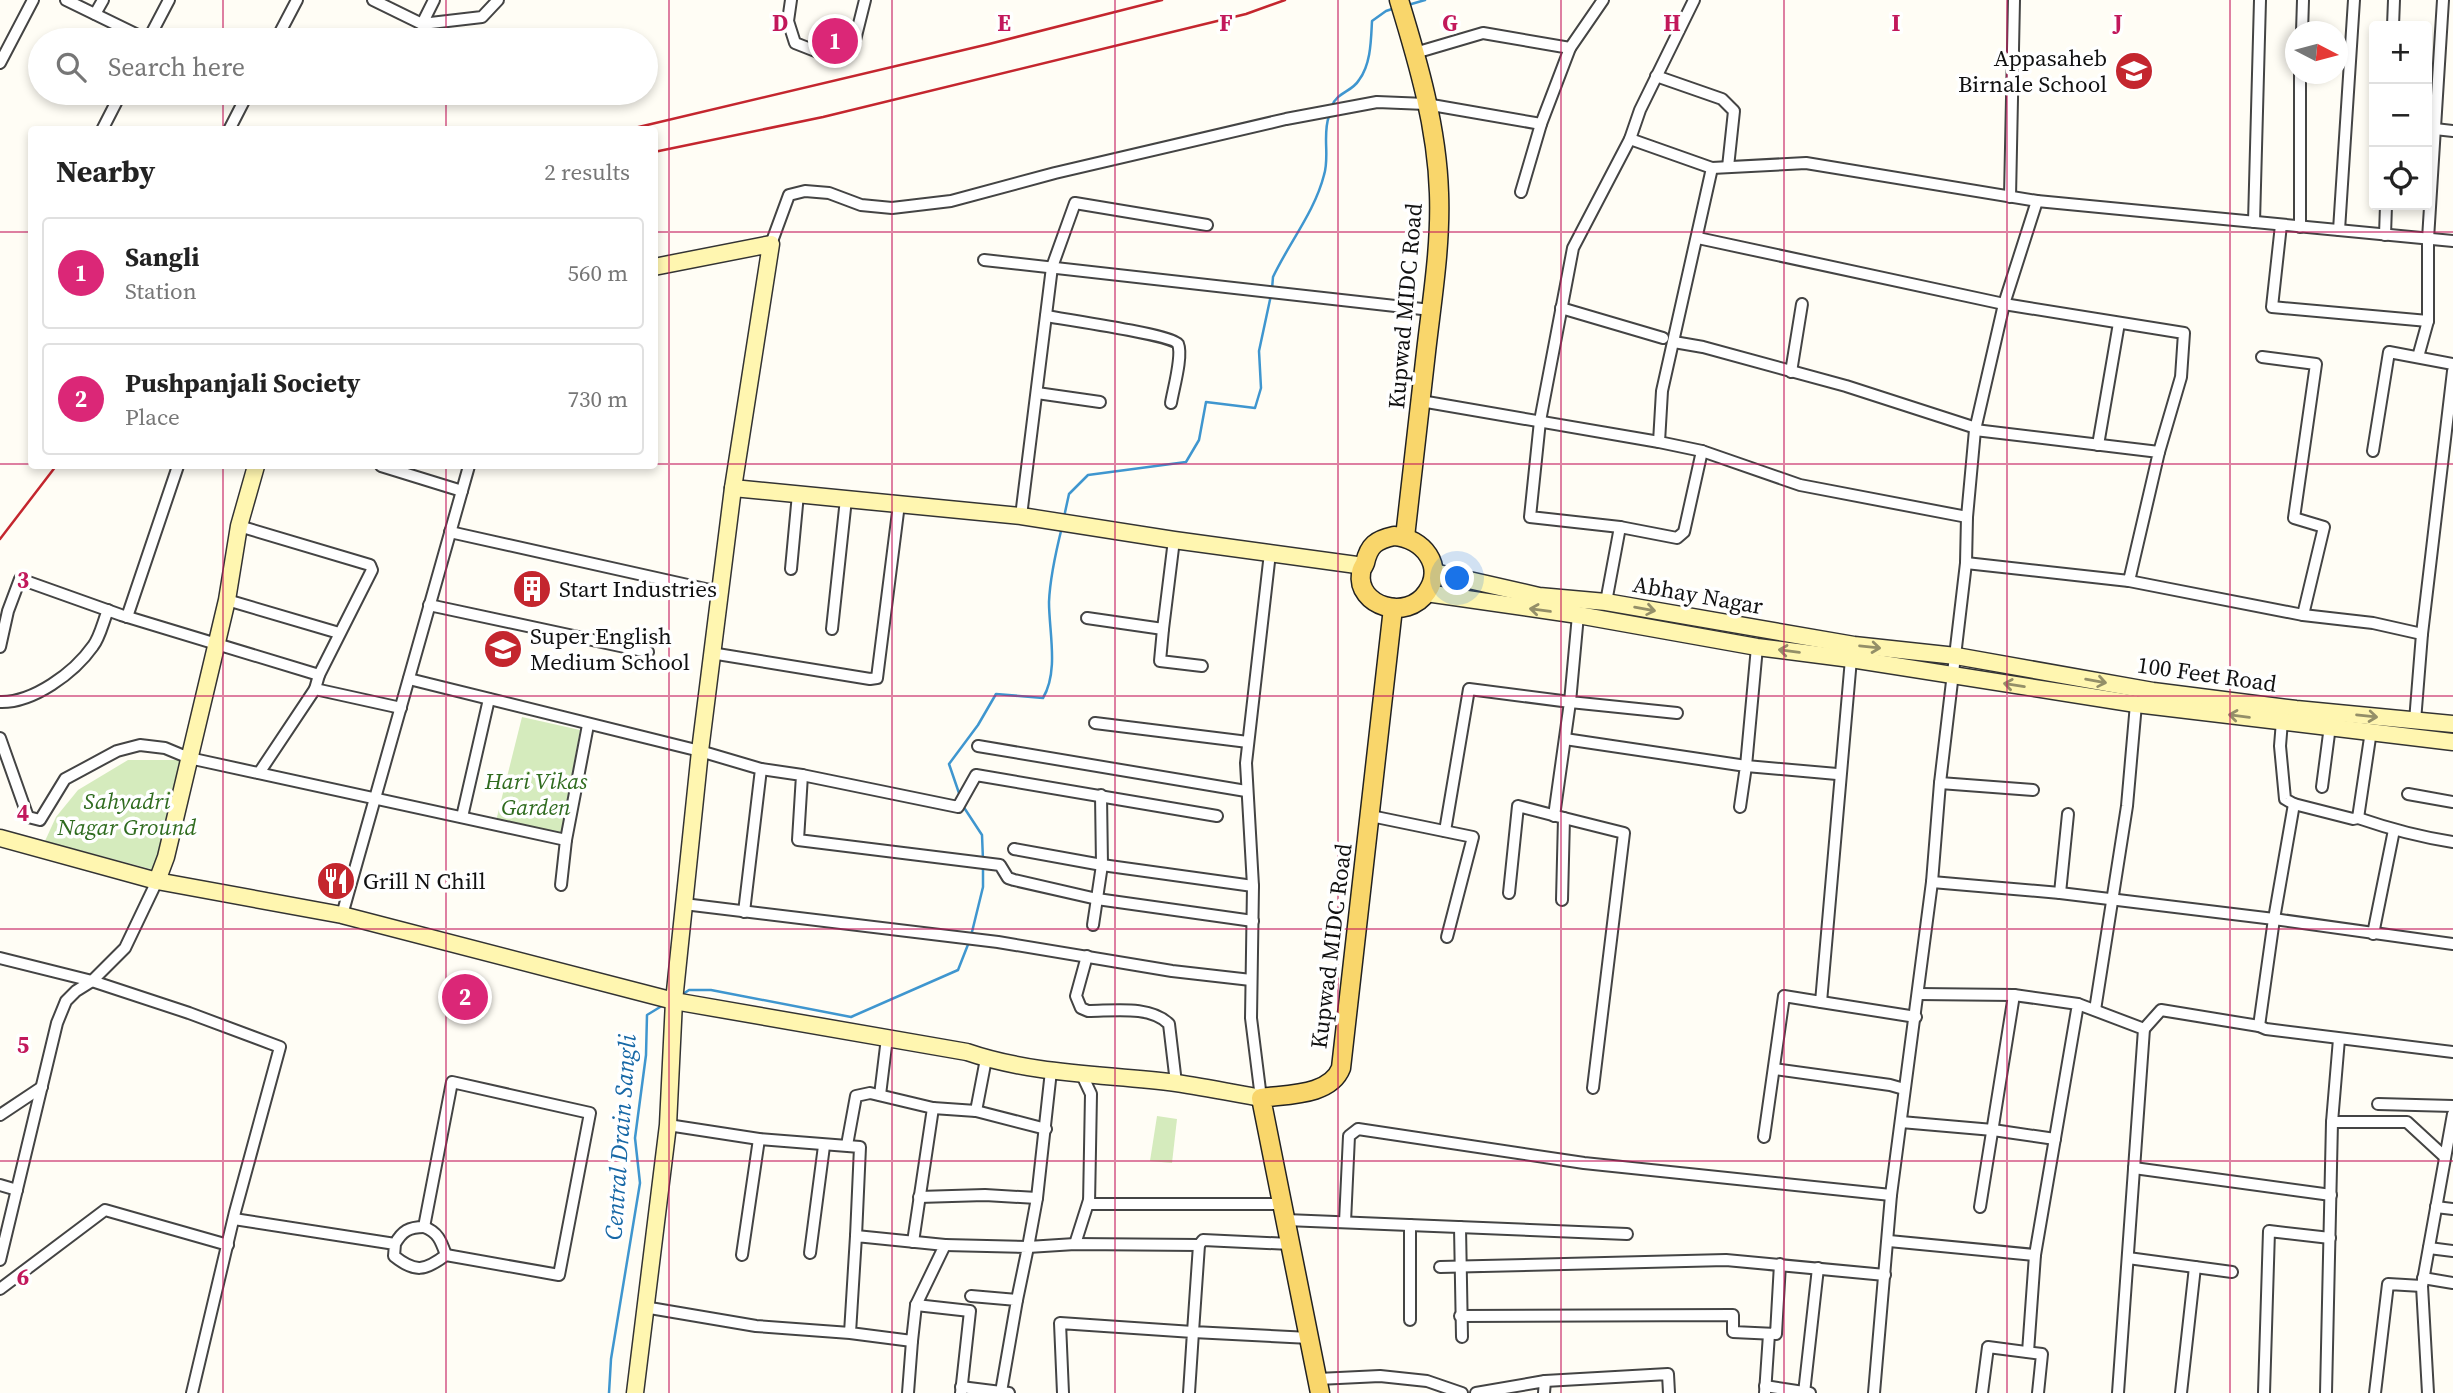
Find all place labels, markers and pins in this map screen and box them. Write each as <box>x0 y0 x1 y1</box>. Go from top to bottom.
pin: 1 <box>812 15 858 67</box>
place label: Appasaheb Birnale School <box>1958 42 2107 100</box>
school or university icon: Appasaheb Birnale School <box>2113 50 2155 92</box>
building icon: Start Industries <box>511 568 553 610</box>
place label: Start Industries <box>559 573 717 605</box>
place label: Super English Medium School <box>530 620 690 678</box>
school or university icon: Super English Medium School <box>482 628 524 670</box>
restaurant icon: Grill N Chill <box>315 860 357 902</box>
place label: Grill N Chill <box>363 865 486 897</box>
pin: 2 <box>442 971 488 1023</box>

